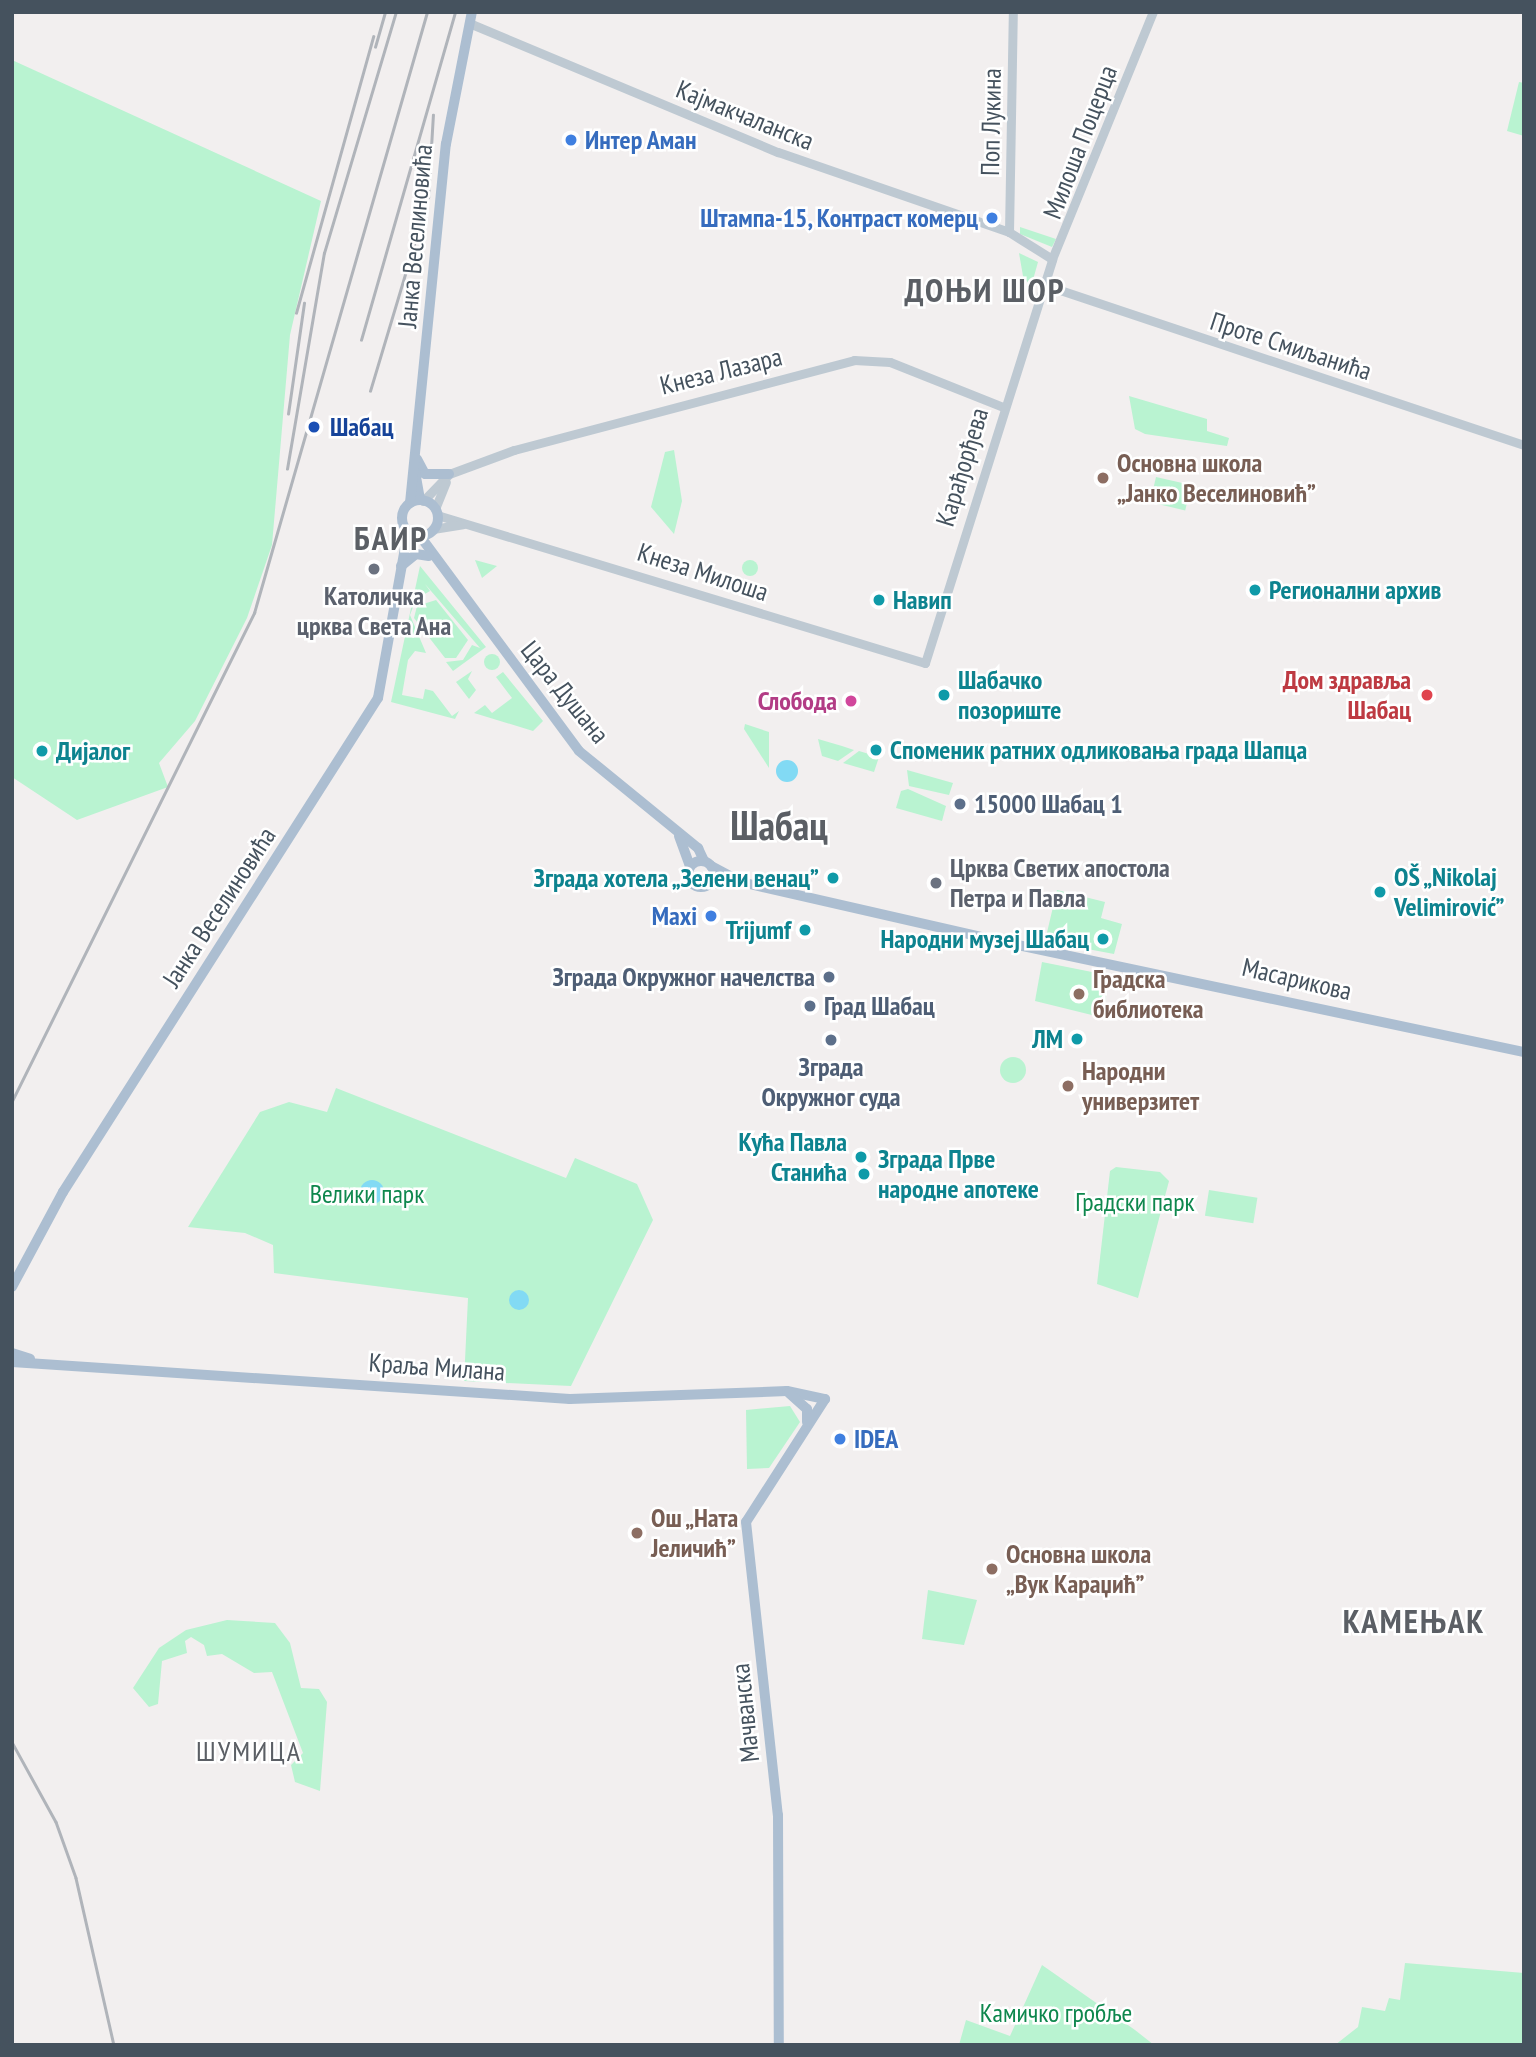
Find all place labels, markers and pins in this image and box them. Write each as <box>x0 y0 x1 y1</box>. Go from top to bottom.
place label: Интер Аман <box>585 124 697 156</box>
marker: Интер Аман <box>563 132 579 148</box>
place label: Штампа-15, Контраст комерц <box>698 202 978 234</box>
marker: Штампа-15, Контраст комерц <box>984 210 1000 226</box>
place label: Шабац <box>330 411 393 443</box>
marker: Шабац <box>304 417 324 437</box>
place label: Основна школа „Јанко Веселиновић” <box>1117 447 1316 508</box>
marker: Основна школа „Јанко Веселиновић” <box>1095 470 1111 486</box>
marker: Католичка црква Света Ана <box>366 561 382 577</box>
place label: Регионални архив <box>1269 574 1441 606</box>
place label: Католичка црква Света Ана <box>296 580 452 642</box>
marker: Регионални архив <box>1247 582 1263 598</box>
place label: Навип <box>893 584 952 616</box>
marker: Навип <box>871 592 887 608</box>
place label: Шабачко позориште <box>958 664 1061 726</box>
place label: Дом здравља Шабац <box>1283 664 1411 726</box>
place label: Слобода <box>758 685 837 717</box>
marker: Дом здравља Шабац <box>1417 685 1437 705</box>
marker: Шабачко позориште <box>936 687 952 703</box>
marker: Слобода <box>843 693 859 709</box>
place label: Споменик ратних одликовања града Шапца <box>890 734 1307 766</box>
place label: Дијалог <box>56 735 130 767</box>
marker: Споменик ратних одликовања града Шапца <box>868 742 884 758</box>
marker: Дијалог <box>34 743 50 759</box>
place label: 15000 Шабац 1 <box>974 788 1123 820</box>
marker: 15000 Шабац 1 <box>952 796 968 812</box>
place label: Црква Светих апостола Петра и Павла <box>950 852 1170 914</box>
place label: OŠ „Nikolaj Velimirović” <box>1394 861 1504 922</box>
place label: Зграда хотела „Зелени венац” <box>532 862 819 894</box>
marker: Зграда хотела „Зелени венац” <box>825 870 841 886</box>
marker: Црква Светих апостола Петра и Павла <box>928 875 944 891</box>
marker: OŠ „Nikolaj Velimirović” <box>1372 884 1388 900</box>
place label: Maxi <box>652 900 697 932</box>
marker: Maxi <box>703 908 719 924</box>
place label: Trijumf <box>726 914 791 946</box>
marker: Trijumf <box>797 922 813 938</box>
place label: Народни музеј Шабац <box>880 923 1089 955</box>
marker: Народни музеј Шабац <box>1095 931 1111 947</box>
place label: Зграда Окружног начелства <box>551 961 815 993</box>
place label: Градска библиотека <box>1093 963 1204 1024</box>
marker: Зграда Окружног начелства <box>821 969 837 985</box>
marker: Градска библиотека <box>1071 986 1087 1002</box>
place label: Град Шабац <box>824 990 935 1022</box>
marker: Град Шабац <box>802 998 818 1014</box>
place label: ЛМ <box>1032 1023 1063 1055</box>
marker: ЛМ <box>1069 1031 1085 1047</box>
marker: Зграда Окружног суда <box>823 1032 839 1048</box>
place label: Зграда Окружног суда <box>761 1051 901 1112</box>
place label: Народни универзитет <box>1082 1055 1199 1116</box>
marker: Народни универзитет <box>1060 1078 1076 1094</box>
place label: Кућа Павла Станића <box>738 1126 847 1188</box>
place label: Зграда Прве народне апотеке <box>878 1143 1039 1204</box>
marker: Кућа Павла Станића <box>853 1149 869 1165</box>
marker: Зграда Прве народне апотеке <box>856 1166 872 1182</box>
place label: IDEA <box>854 1423 898 1455</box>
marker: IDEA <box>832 1431 848 1447</box>
place label: Ош „Ната Јеличић” <box>651 1502 740 1564</box>
marker: Ош „Ната Јеличић” <box>629 1525 645 1541</box>
place label: Основна школа „Вук Караџић” <box>1006 1538 1151 1600</box>
marker: Основна школа „Вук Караџић” <box>984 1561 1000 1577</box>

